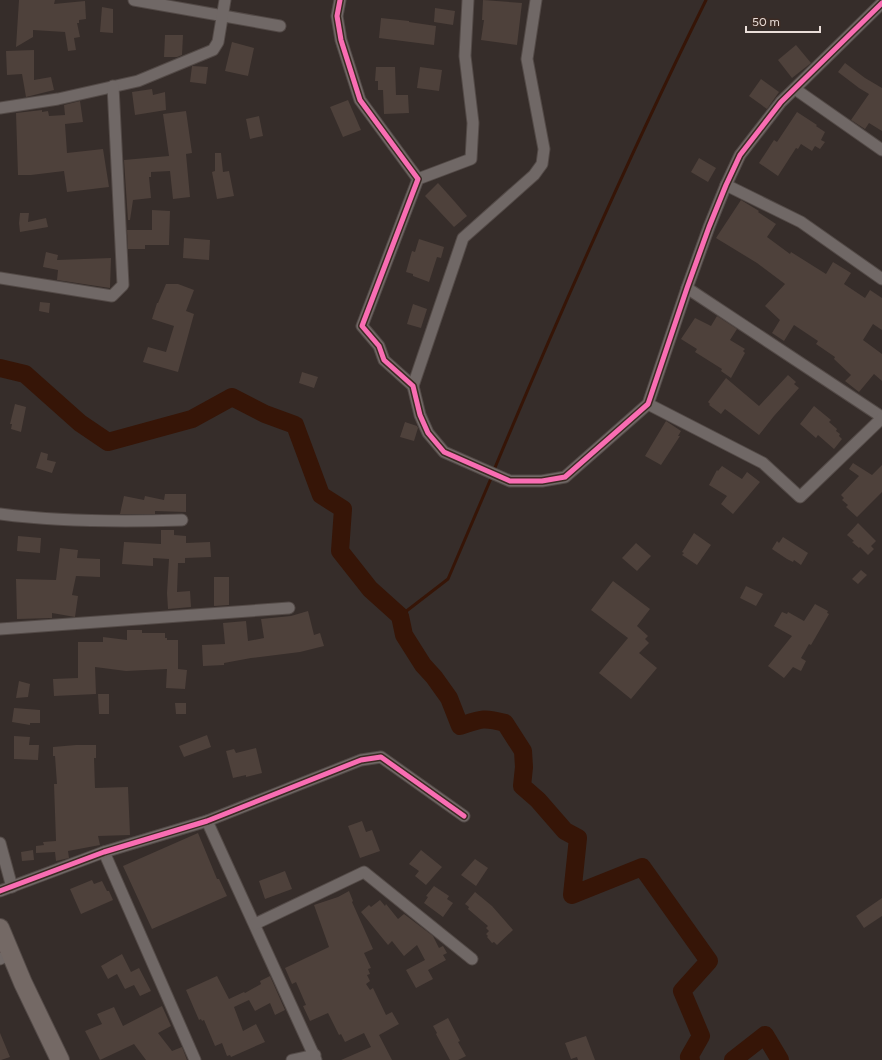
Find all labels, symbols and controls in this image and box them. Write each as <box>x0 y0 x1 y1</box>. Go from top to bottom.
scale bar <box>746 8 820 34</box>
text: 50 m <box>752 15 780 29</box>

